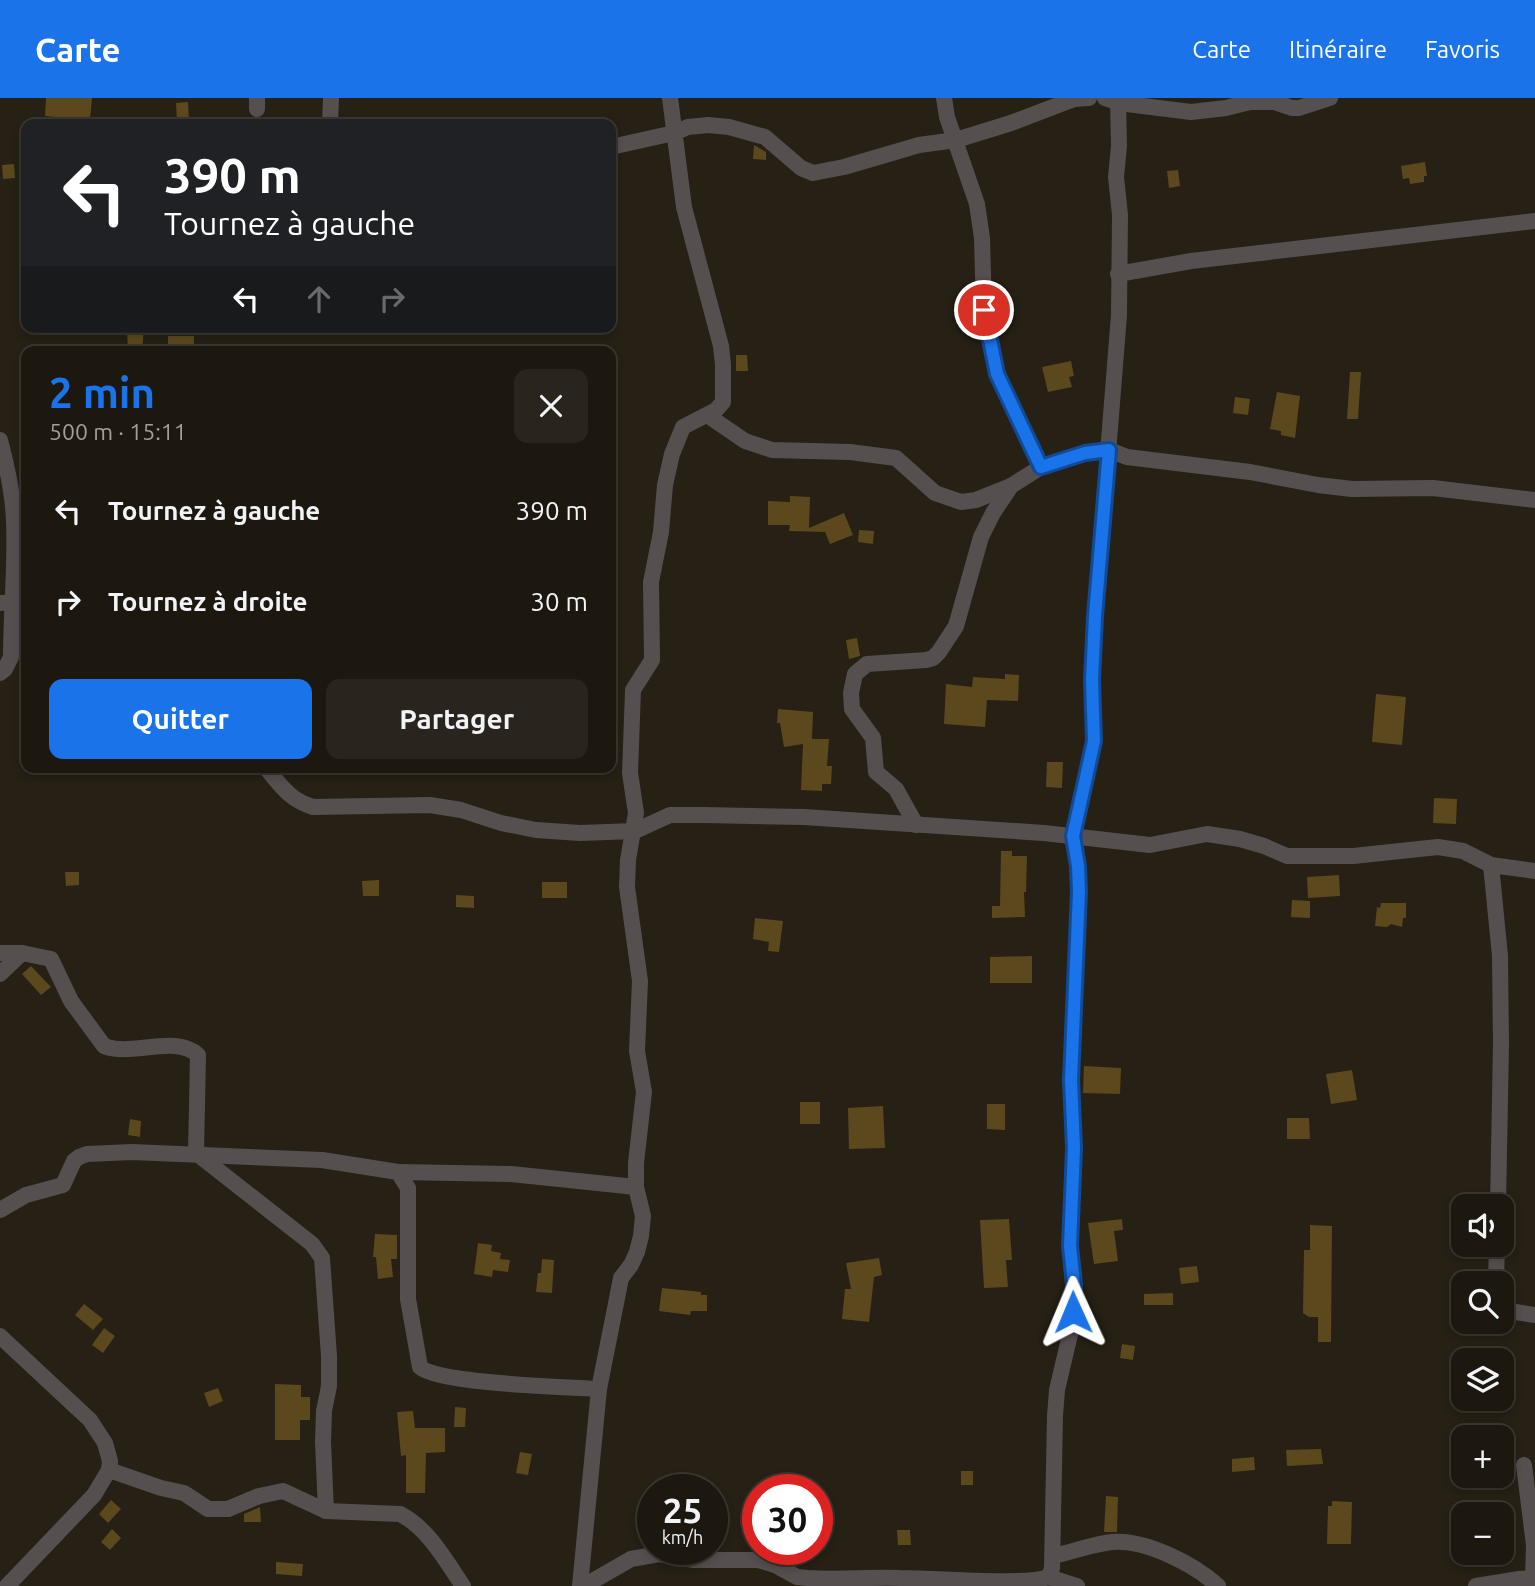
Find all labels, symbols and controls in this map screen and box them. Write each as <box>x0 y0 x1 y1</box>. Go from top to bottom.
text: Carte <box>35 31 121 68</box>
text: Carte <box>1192 36 1251 63</box>
text: Itinéraire <box>1289 36 1387 63</box>
text: Favoris <box>1425 36 1500 63</box>
icon: left <box>49 147 140 238</box>
text: 390 m <box>164 147 301 202</box>
text: Tournez à gauche <box>164 205 415 241</box>
icon: left <box>227 280 265 318</box>
icon: ahead <box>300 280 338 318</box>
icon: right <box>373 280 411 318</box>
pin <box>954 280 1014 340</box>
icon: arrive <box>965 291 1003 329</box>
text: 2 min <box>49 369 155 416</box>
button: close <box>514 369 588 443</box>
text: 500 m · 15:11 <box>49 419 187 444</box>
icon: left <box>49 492 87 530</box>
text: Tournez à gauche <box>108 496 320 525</box>
text: 390 m <box>516 496 588 525</box>
icon: right <box>49 583 87 621</box>
text: Tournez à droite <box>108 587 307 616</box>
text: 30 m <box>530 587 588 616</box>
button: Quitter <box>49 679 312 759</box>
button: Partager <box>326 679 588 759</box>
map controls <box>1451 1194 1514 1565</box>
button: sound <box>1451 1194 1514 1257</box>
button: search <box>1451 1271 1514 1334</box>
position arrow <box>1036 1275 1110 1349</box>
button: layers <box>1451 1348 1514 1411</box>
button: + <box>1451 1425 1514 1488</box>
speed limit sign: 30 <box>742 1474 833 1565</box>
text: 25 <box>663 1490 702 1530</box>
button: − <box>1451 1502 1514 1565</box>
text: km/h <box>662 1527 703 1547</box>

